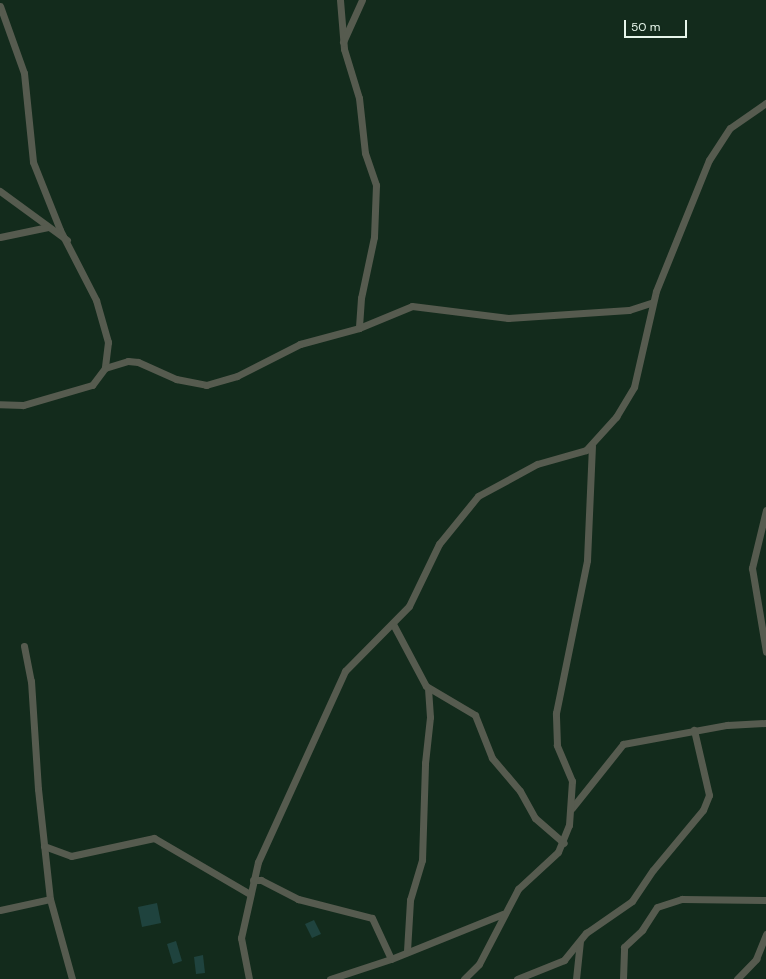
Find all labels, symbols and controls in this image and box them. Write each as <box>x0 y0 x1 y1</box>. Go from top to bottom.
scale bar <box>626 12 689 38</box>
text: 50 m <box>631 19 660 35</box>

